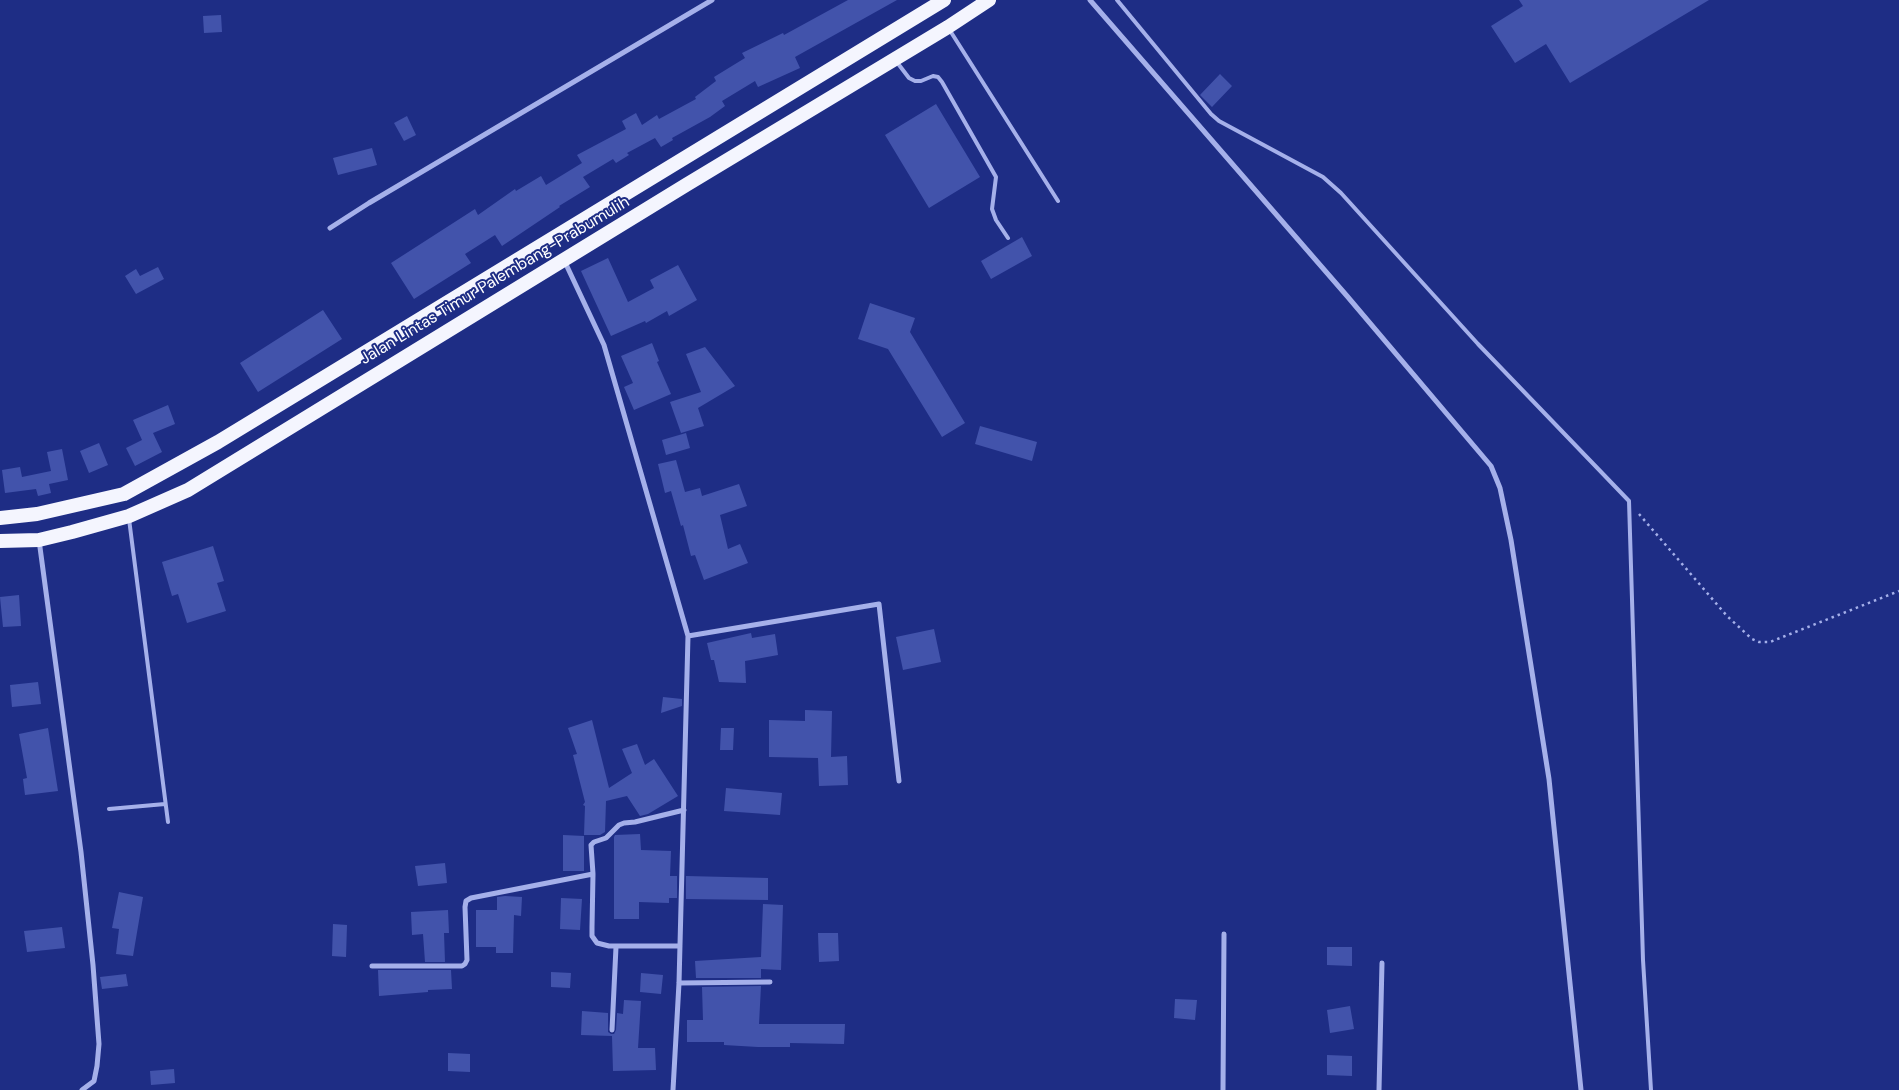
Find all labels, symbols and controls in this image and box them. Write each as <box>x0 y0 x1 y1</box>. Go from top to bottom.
street label: Jalan Lintas Timur Palembang-Prabumulih <box>357 193 633 369</box>

